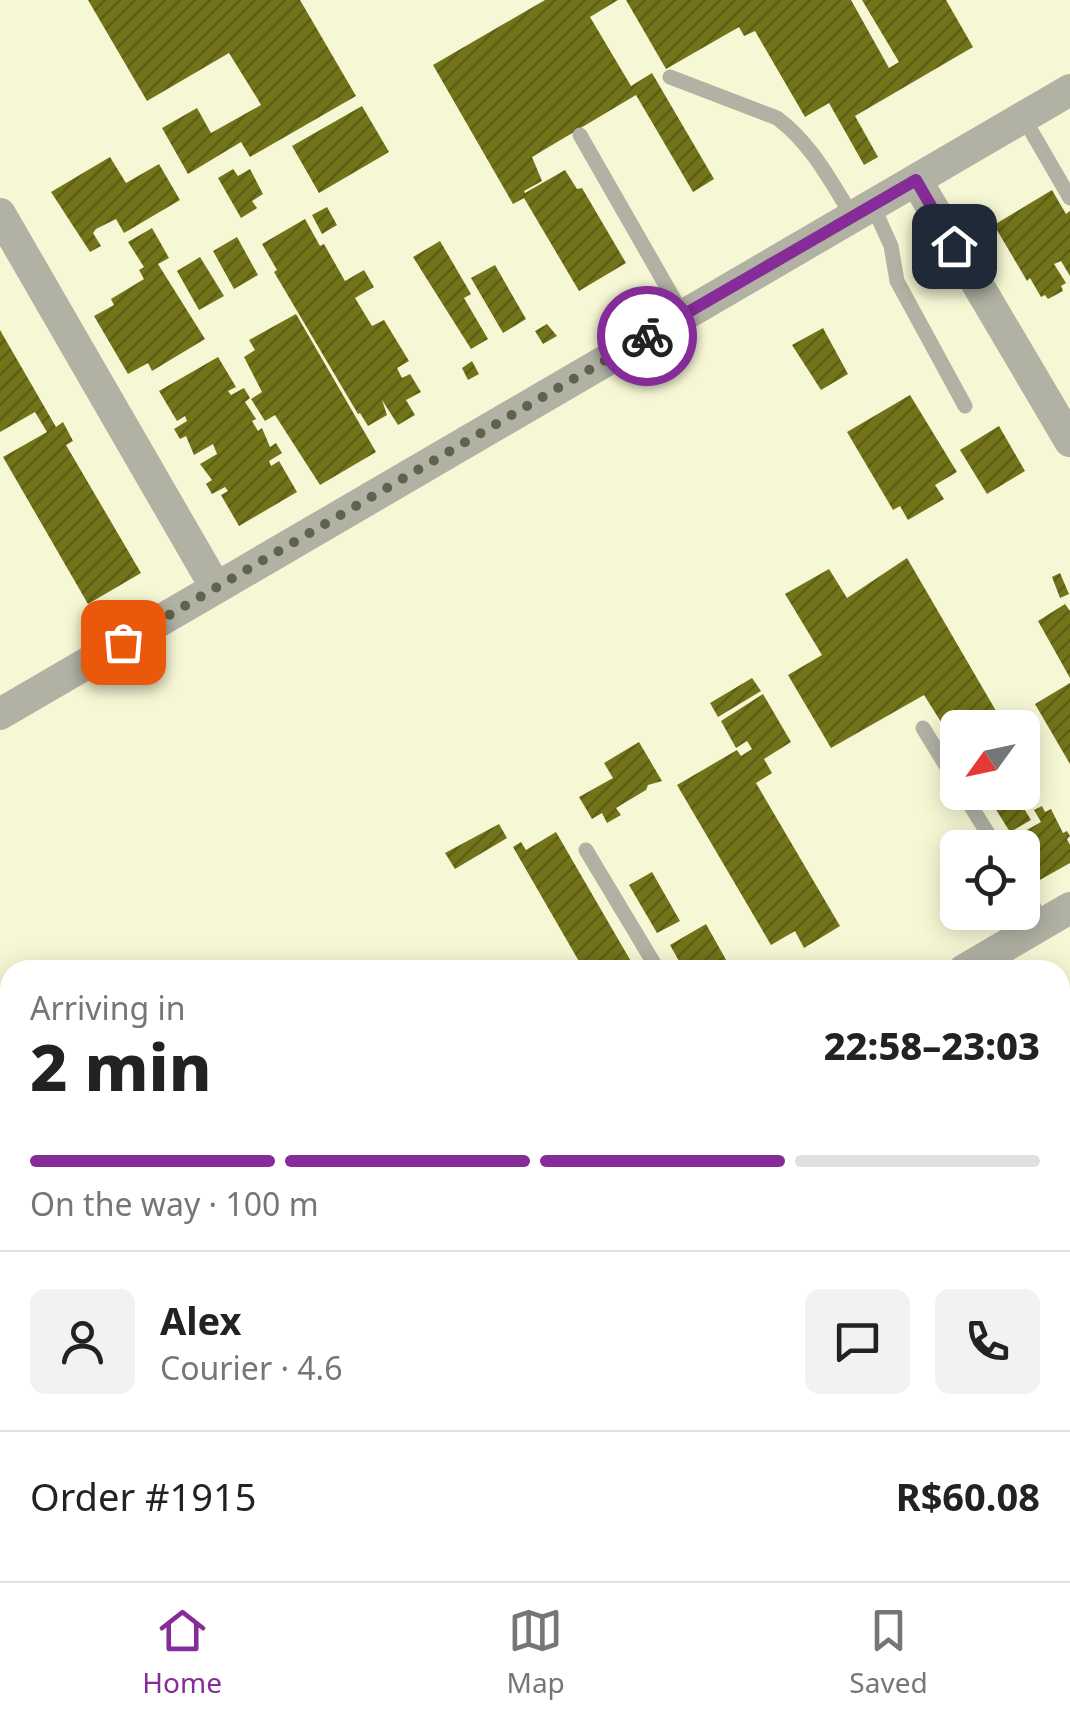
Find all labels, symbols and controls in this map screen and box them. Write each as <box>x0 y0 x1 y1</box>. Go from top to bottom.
pin <box>912 204 997 289</box>
icon: home <box>927 219 982 274</box>
courier <box>597 286 697 386</box>
icon: bike <box>620 309 675 364</box>
pin <box>81 600 166 685</box>
icon: bag <box>96 615 151 670</box>
north arrow <box>940 710 1040 810</box>
map controls <box>940 710 1040 930</box>
button: locate <box>940 830 1040 930</box>
text: Arriving in <box>30 986 185 1029</box>
text: 22:58–23:03 <box>824 1019 1040 1071</box>
text: 2 min <box>30 1022 212 1110</box>
text: On the way · 100 m <box>30 1182 319 1225</box>
button: person <box>30 1289 135 1394</box>
button: chat <box>805 1289 910 1394</box>
button: phone <box>935 1289 1040 1394</box>
text: Alex <box>160 1294 242 1346</box>
text: Courier · 4.6 <box>160 1346 343 1389</box>
text: Order #1915 <box>30 1470 256 1522</box>
text: R$60.08 <box>896 1470 1040 1522</box>
tab: Home <box>142 1603 222 1701</box>
tab: Map <box>506 1603 565 1701</box>
tab: Saved <box>849 1603 928 1701</box>

